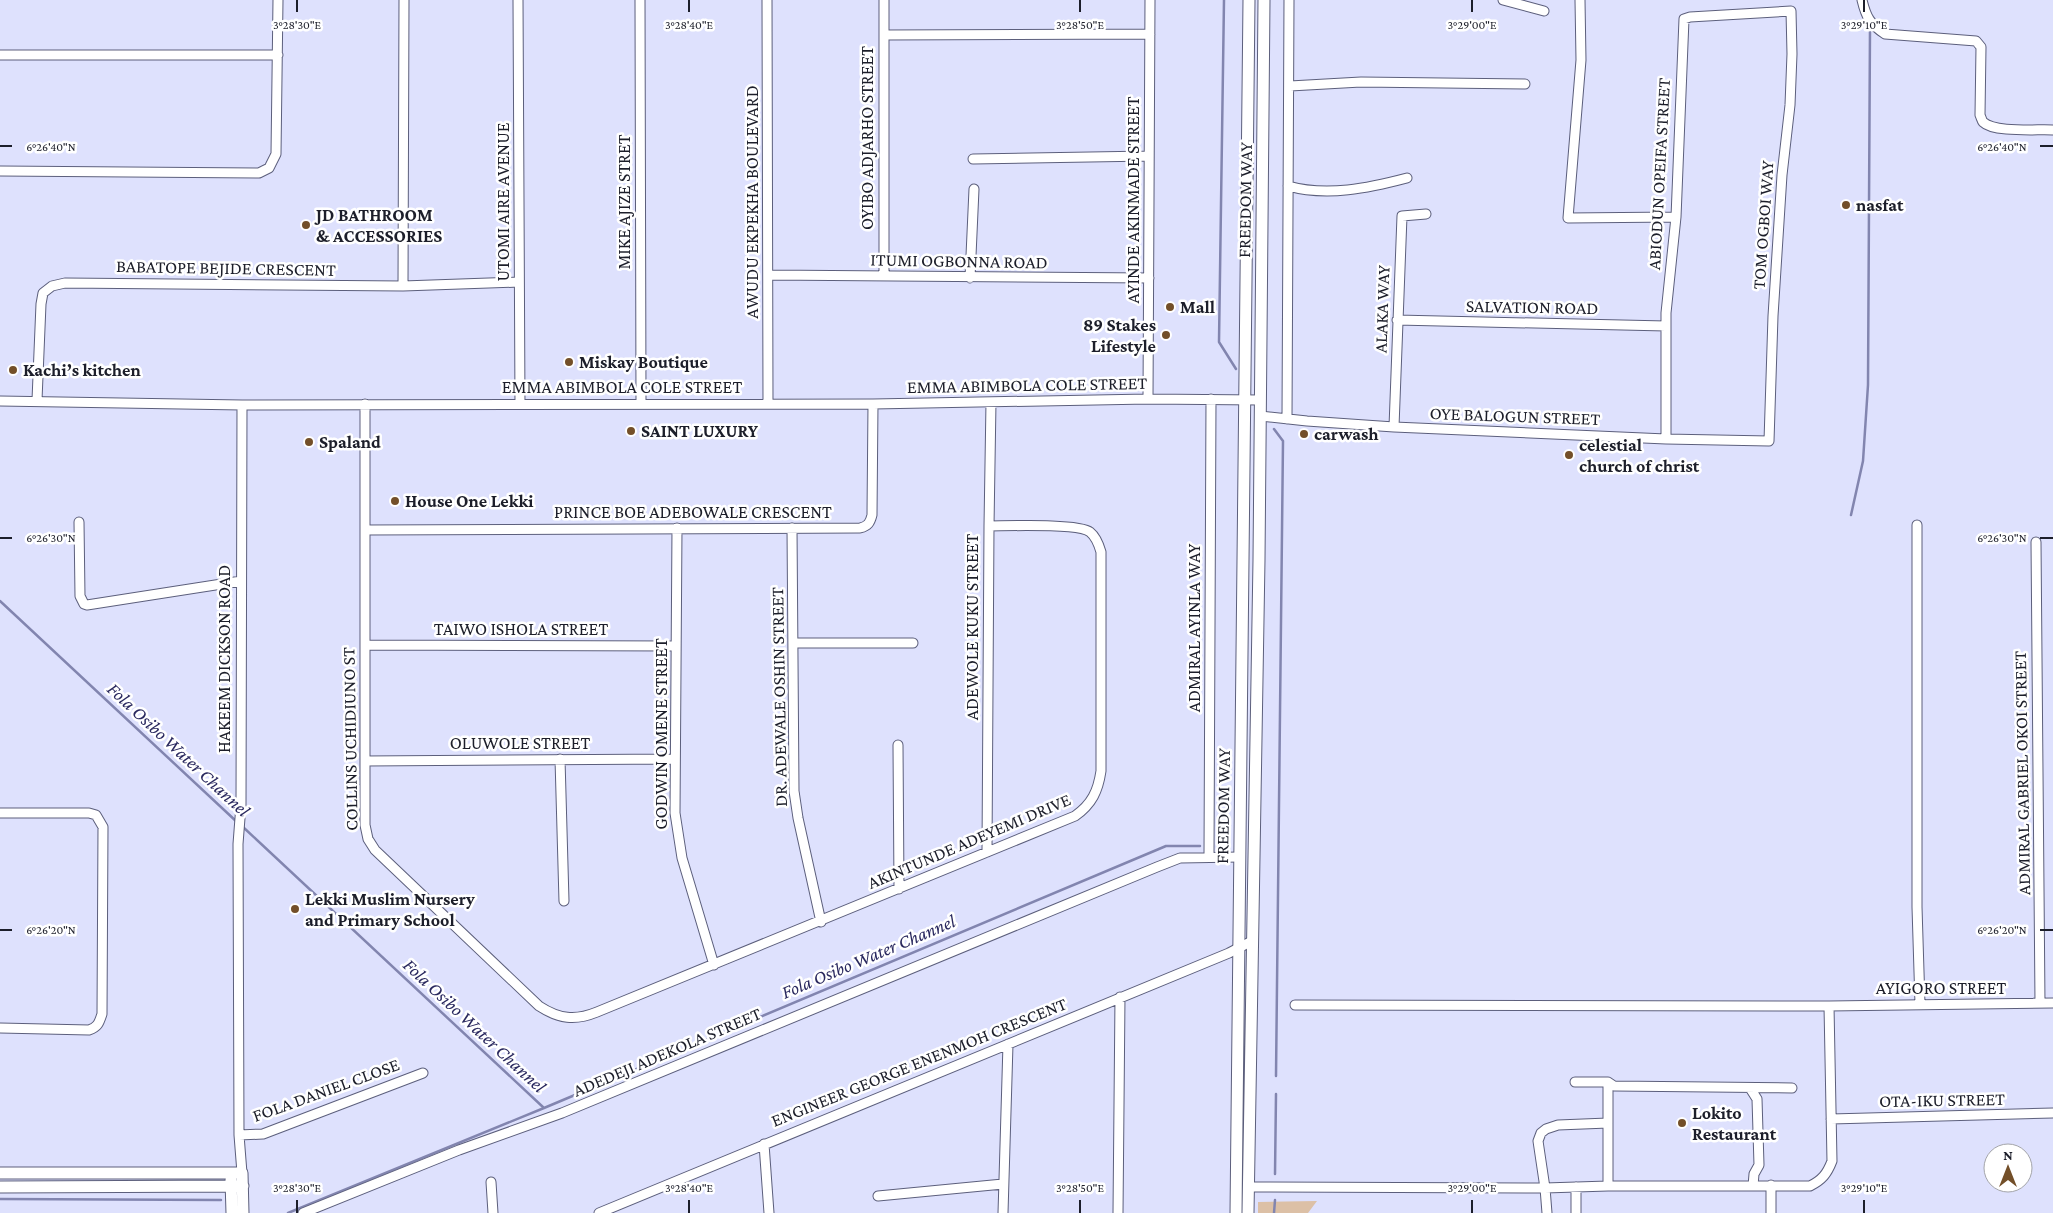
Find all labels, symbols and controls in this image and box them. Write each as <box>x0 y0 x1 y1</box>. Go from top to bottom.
text: 3°28'30"E <box>273 18 322 32</box>
text: 3°28'40"E <box>665 18 714 32</box>
text: 3°28'50"E <box>1056 18 1104 32</box>
text: 3°29'00"E <box>1448 18 1497 32</box>
text: 3°29'10"E <box>1841 18 1888 32</box>
street label: OYIBO ADJARHO STREET <box>857 46 877 230</box>
street label: ABIODUN OPEIFA STREET <box>1644 77 1674 271</box>
street label: AWUDU EKPEKHA BOULEVARD <box>742 85 762 319</box>
street label: AYINDE AKINMADE STREET <box>1123 96 1143 304</box>
street label: UTOMI AIRE AVENUE <box>493 122 513 282</box>
street label: MIKE AJIZE STRET <box>614 134 634 270</box>
text: 6°26'40"N <box>26 140 76 154</box>
text: 6°26'40"N <box>1977 140 2027 154</box>
street label: FREEDOM WAY <box>1234 142 1256 258</box>
street label: TOM OGBOI WAY <box>1749 159 1778 290</box>
place label: nasfat <box>1856 195 1904 215</box>
marker: nasfat <box>1840 199 1852 211</box>
place label: JD BATHROOM & ACCESSORIES <box>314 205 442 246</box>
marker: JD BATHROOM & ACCESSORIES <box>300 219 312 231</box>
street label: ITUMI OGBONNA ROAD <box>870 249 1048 273</box>
street label: BABATOPE BEJIDE CRESCENT <box>116 256 336 280</box>
street label: ALAKA WAY <box>1370 264 1394 353</box>
street label: SALVATION ROAD <box>1466 296 1598 318</box>
place label: Mall <box>1180 297 1215 317</box>
marker: Mall <box>1164 301 1176 313</box>
place label: 89 Stakes Lifestyle <box>1083 315 1156 356</box>
marker: 89 Stakes Lifestyle <box>1160 329 1172 341</box>
place label: Miskay Boutique <box>579 352 708 372</box>
marker: Miskay Boutique <box>563 356 575 368</box>
place label: Kachi’s kitchen <box>23 360 141 380</box>
marker: Kachi’s kitchen <box>7 364 19 376</box>
street label: EMMA ABIMBOLA COLE STREET <box>907 373 1148 397</box>
street label: EMMA ABIMBOLA COLE STREET <box>502 377 742 397</box>
street label: OYE BALOGUN STREET <box>1429 403 1601 429</box>
place label: SAINT LUXURY <box>641 421 759 441</box>
place label: carwash <box>1314 424 1379 444</box>
marker: SAINT LUXURY <box>625 425 637 437</box>
marker: carwash <box>1298 428 1310 440</box>
place label: Spaland <box>319 432 381 452</box>
place label: celestial church of christ <box>1579 435 1700 476</box>
marker: Spaland <box>303 436 315 448</box>
marker: celestial church of christ <box>1563 449 1575 461</box>
place label: House One Lekki <box>405 491 534 511</box>
marker: House One Lekki <box>389 495 401 507</box>
street label: PRINCE BOE ADEBOWALE CRESCENT <box>554 502 832 522</box>
text: 6°26'30"N <box>26 531 76 545</box>
text: 6°26'30"N <box>1977 531 2027 545</box>
street label: ADEWOLE KUKU STREET <box>962 534 982 720</box>
street label: ADMIRAL AYINLA WAY <box>1184 543 1204 712</box>
street label: HAKEEM DICKSON ROAD <box>214 565 234 753</box>
street label: DR. ADEWALE OSHIN STREET <box>767 587 791 807</box>
street label: TAIWO ISHOLA STREET <box>434 619 608 639</box>
street label: GODWIN OMENE STREET <box>651 638 671 830</box>
street label: COLLINS UCHIDIUNO ST <box>338 647 362 831</box>
street label: ADMIRAL GABRIEL OKOI STREET <box>2010 651 2034 895</box>
water label: Fola Osibo Water Channel <box>103 678 254 821</box>
street label: OLUWOLE STREET <box>450 733 590 753</box>
street label: FREEDOM WAY <box>1212 748 1234 864</box>
street label: AKINTUNDE ADEYEMI DRIVE <box>864 789 1074 893</box>
place label: Lekki Muslim Nursery and Primary School <box>305 889 475 930</box>
marker: Lekki Muslim Nursery and Primary School <box>289 903 301 915</box>
water label: Fola Osibo Water Channel <box>778 910 959 1003</box>
text: 6°26'20"N <box>26 923 76 937</box>
text: 6°26'20"N <box>1977 923 2027 937</box>
water label: Fola Osibo Water Channel <box>399 954 550 1097</box>
street label: AYIGORO STREET <box>1876 978 2007 998</box>
street label: ENGINEER GEORGE ENENMOH CRESCENT <box>768 993 1070 1131</box>
street label: ADEDEJI ADEKOLA STREET <box>570 1003 764 1101</box>
street label: FOLA DANIEL CLOSE <box>250 1054 402 1126</box>
street label: OTA-IKU STREET <box>1879 1089 2005 1111</box>
place label: Lokito Restaurant <box>1692 1103 1777 1144</box>
marker: Lokito Restaurant <box>1676 1117 1688 1129</box>
north arrow <box>1983 1143 2033 1193</box>
text: N <box>2003 1147 2013 1163</box>
text: 3°28'30"E <box>273 1181 322 1195</box>
text: 3°28'40"E <box>665 1181 714 1195</box>
text: 3°28'50"E <box>1056 1181 1104 1195</box>
text: 3°29'00"E <box>1448 1181 1497 1195</box>
text: 3°29'10"E <box>1841 1181 1888 1195</box>

